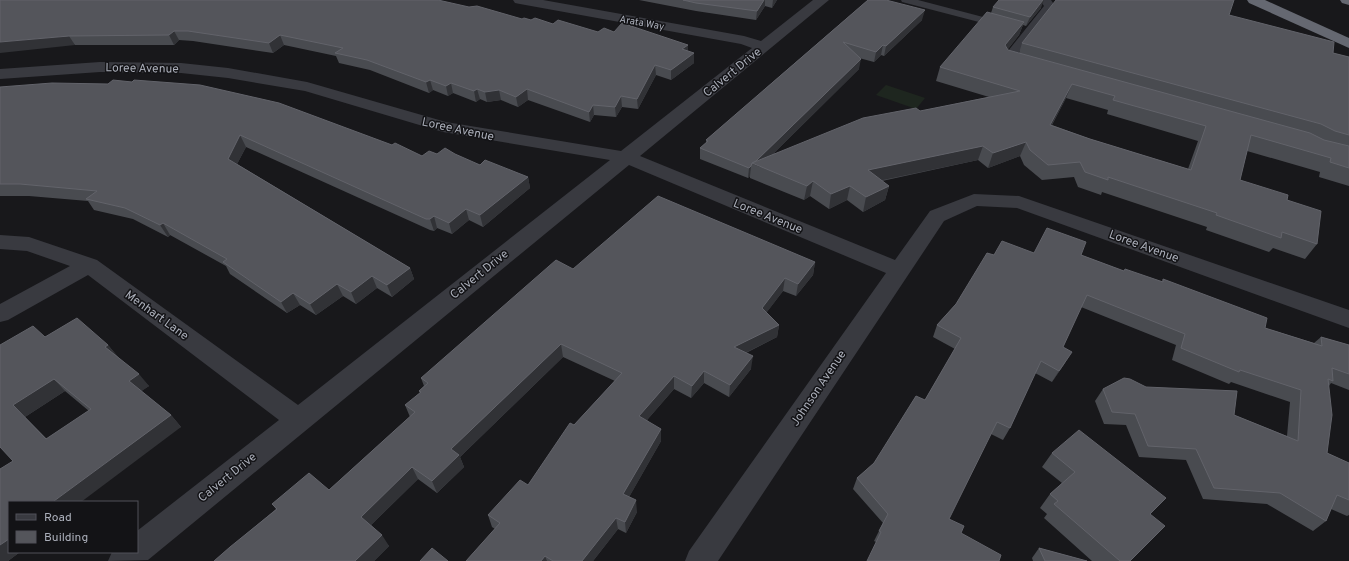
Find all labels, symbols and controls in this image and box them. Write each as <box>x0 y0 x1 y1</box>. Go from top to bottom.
street label: Arata Way <box>618 13 665 34</box>
street label: Calvert Drive <box>700 44 765 101</box>
street label: Loree Avenue <box>105 60 179 78</box>
street label: Loree Avenue <box>420 115 495 145</box>
street label: Loree Avenue <box>731 196 805 238</box>
street label: Loree Avenue <box>1106 227 1181 267</box>
street label: Calvert Drive <box>447 246 512 303</box>
street label: Menhart Lane <box>121 287 191 344</box>
street label: Johnson Avenue <box>788 347 850 430</box>
street label: Calvert Drive <box>195 449 260 506</box>
legend <box>8 501 138 553</box>
text: Road <box>44 510 72 526</box>
text: Building <box>44 530 88 546</box>

